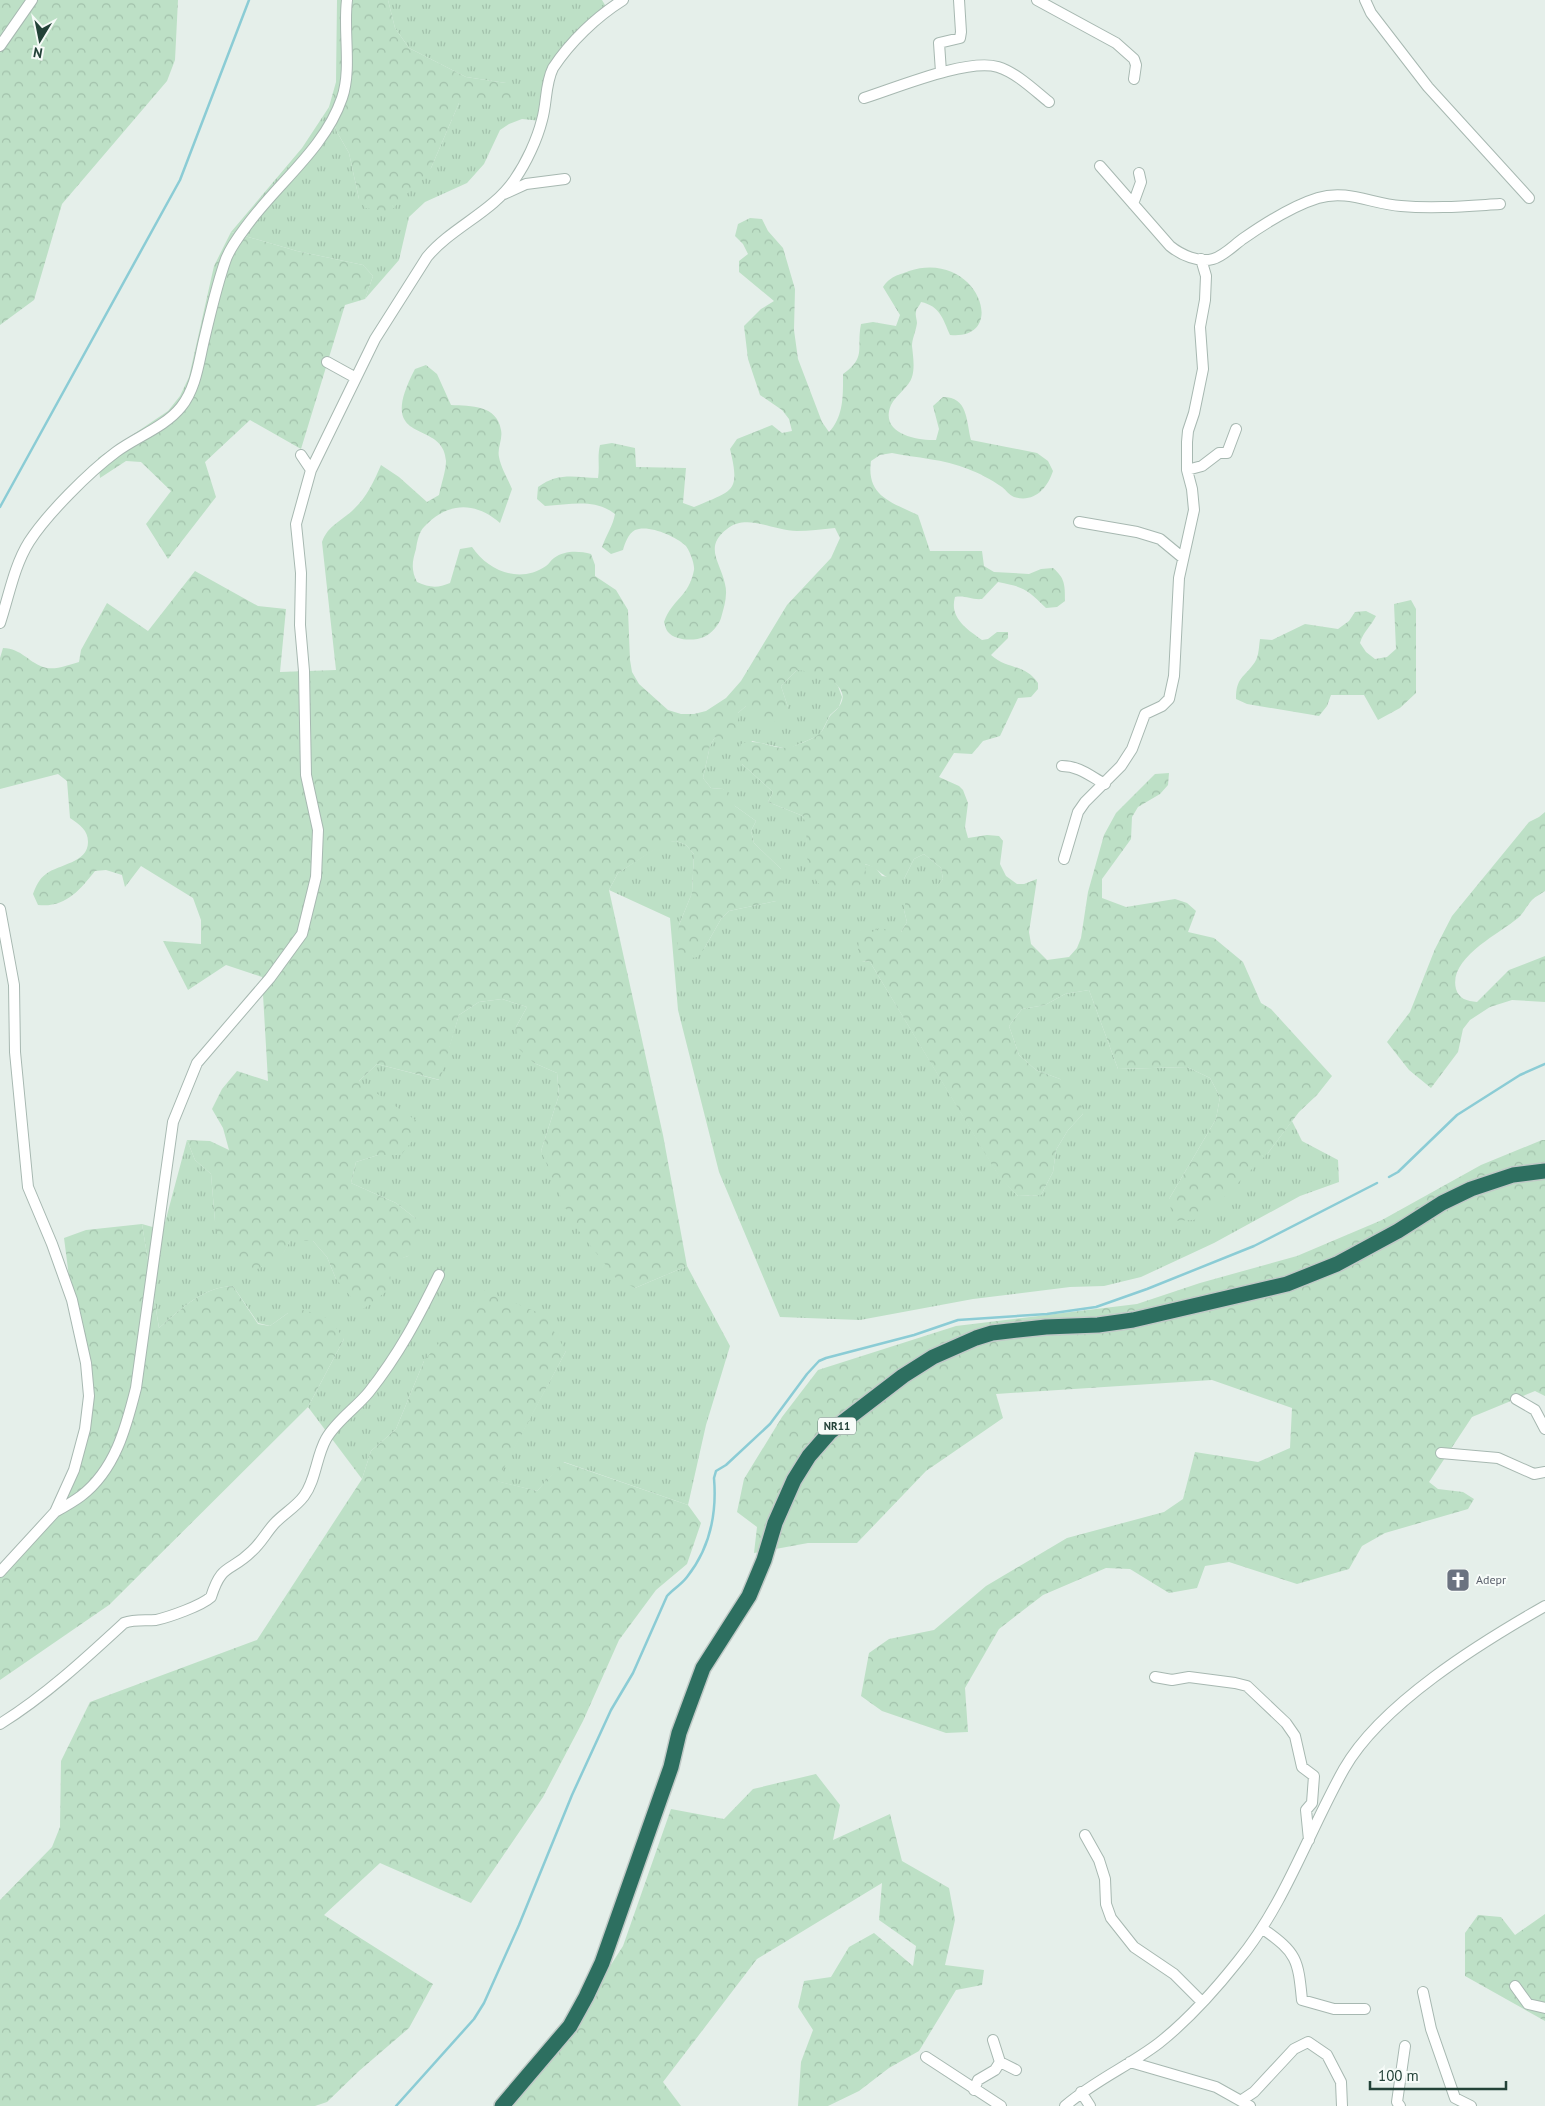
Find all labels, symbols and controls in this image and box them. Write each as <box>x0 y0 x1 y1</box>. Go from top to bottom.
north arrow <box>15 15 65 65</box>
text: N <box>32 43 44 62</box>
road number: NR11 <box>818 1418 856 1434</box>
church icon: Adepr <box>1445 1567 1471 1593</box>
place label: Adepr <box>1476 1572 1506 1587</box>
scale bar <box>1370 2058 1506 2090</box>
text: 100 m <box>1378 2066 1419 2085</box>

